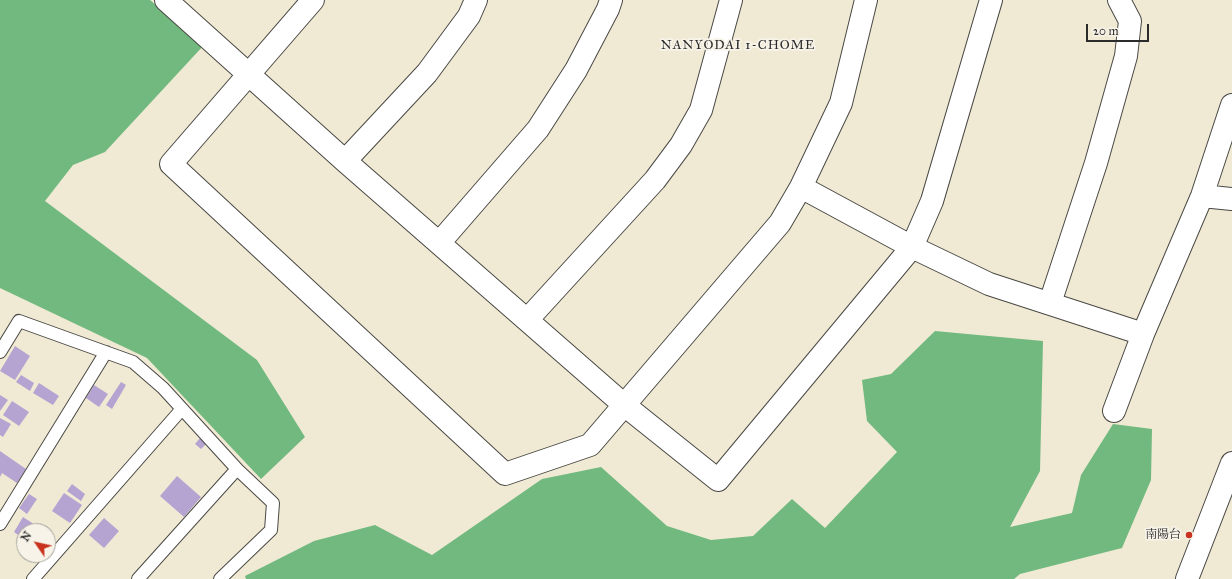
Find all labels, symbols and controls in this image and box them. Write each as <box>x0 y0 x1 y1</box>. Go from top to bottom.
scale bar <box>1088 16 1151 42</box>
text: 20 m <box>1093 24 1119 38</box>
district label: NANYODAI 1-CHOME <box>661 38 815 54</box>
north arrow <box>16 523 56 563</box>
place label: 南陽台 <box>1145 528 1181 542</box>
text: N <box>18 529 34 544</box>
marker: 南陽台 <box>1184 530 1194 540</box>

